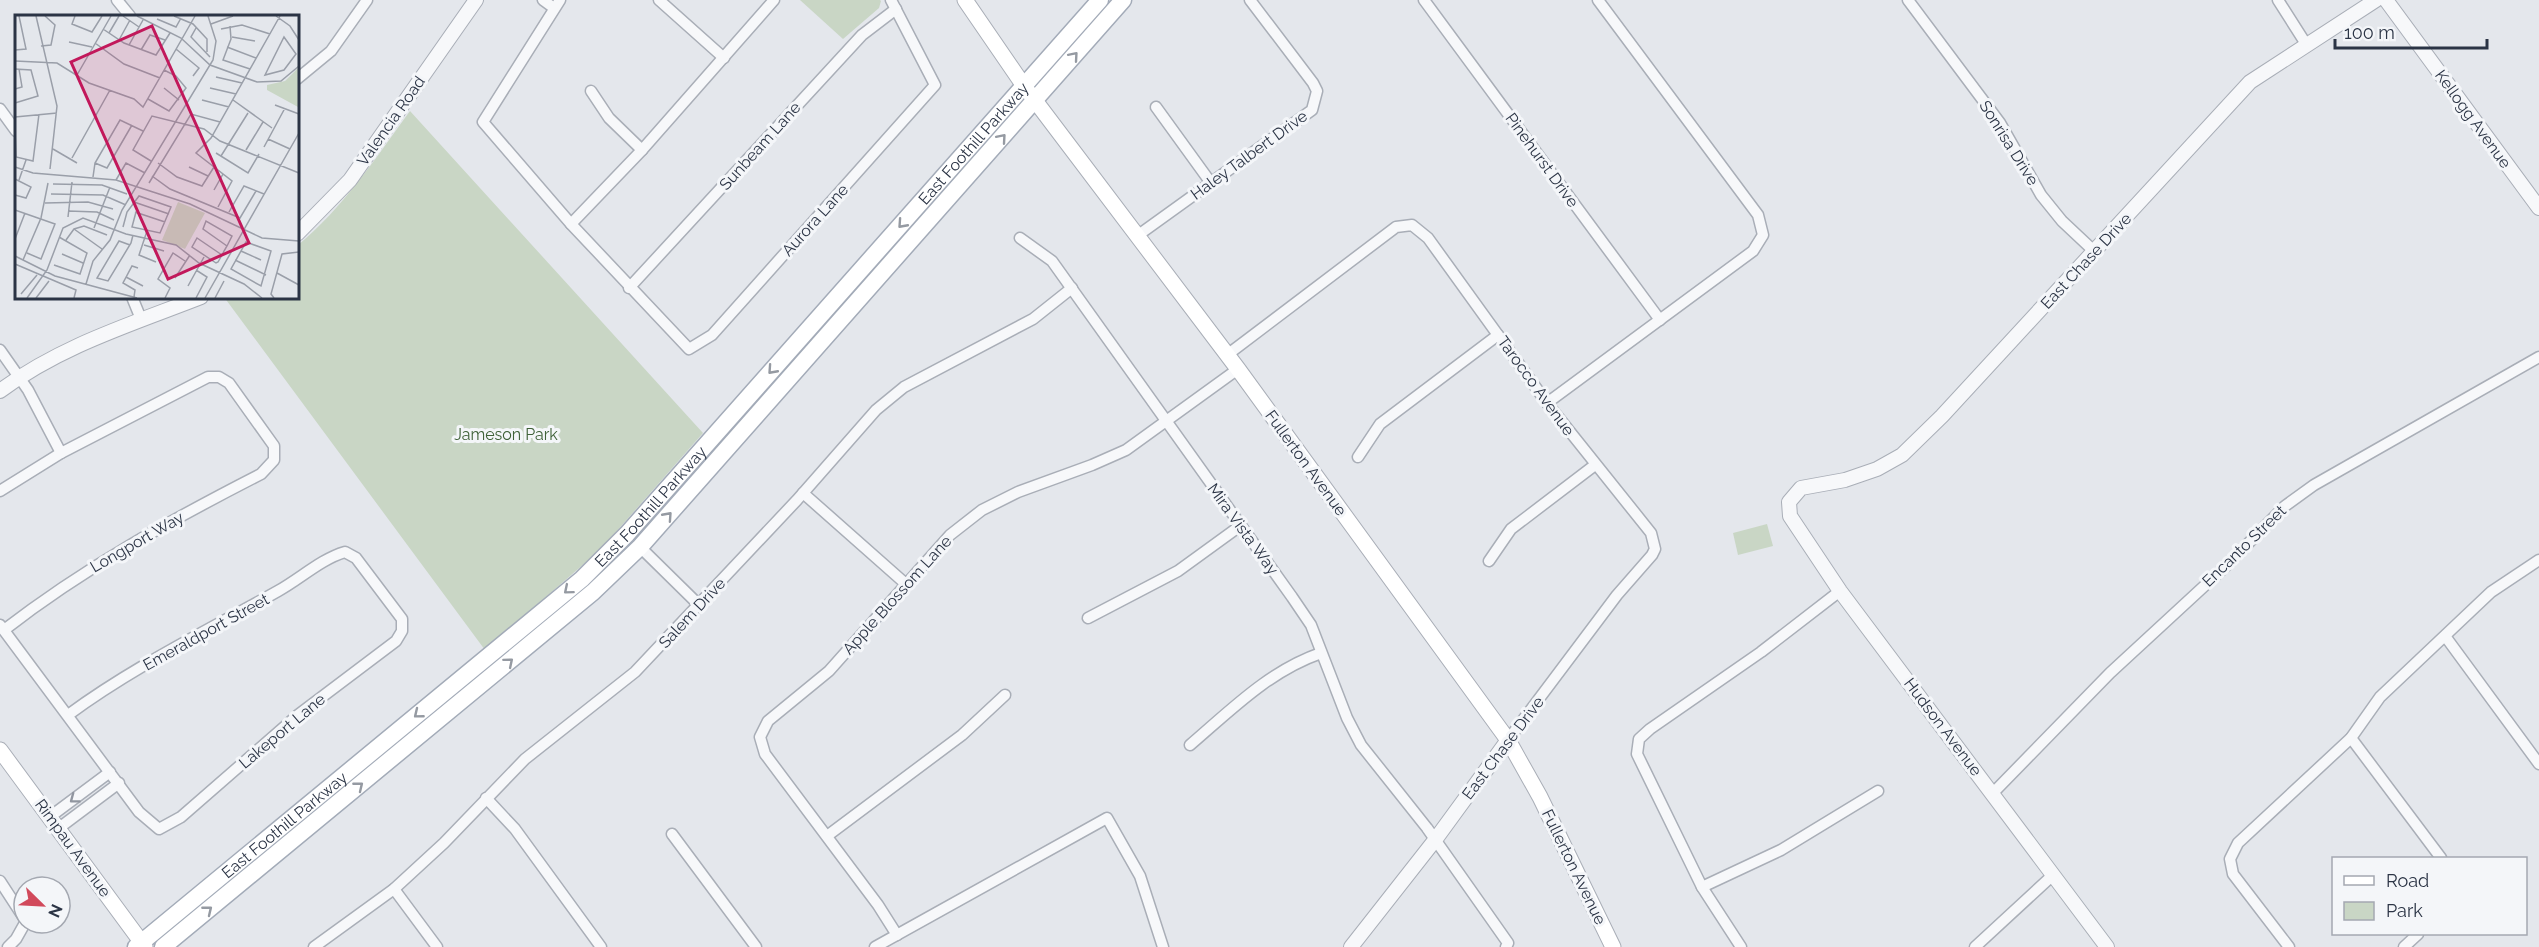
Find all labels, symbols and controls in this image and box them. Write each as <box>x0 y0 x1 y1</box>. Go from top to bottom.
scale bar <box>2335 12 2486 50</box>
inset map <box>15 15 298 298</box>
text: 100 m <box>2344 22 2395 43</box>
one-way arrow <box>1067 53 1078 63</box>
street label: Kellogg Avenue <box>2431 66 2515 172</box>
street label: Valencia Road <box>353 72 429 170</box>
street label: East Foothill Parkway <box>914 78 1032 208</box>
street label: Sonrisa Drive <box>1975 97 2043 189</box>
street label: Sunbeam Lane <box>715 98 805 194</box>
street label: Haley Talbert Drive <box>1187 106 1311 204</box>
street label: Pinehurst Drive <box>1501 109 1583 211</box>
one-way arrow <box>995 134 1006 145</box>
street label: Aurora Lane <box>778 180 852 260</box>
street label: East Chase Drive <box>2037 209 2135 313</box>
one-way arrow <box>898 217 909 228</box>
street label: Tarocco Avenue <box>1494 333 1578 439</box>
one-way arrow <box>768 363 779 374</box>
street label: Fullerton Avenue <box>1261 406 1351 520</box>
park label: Jameson Park <box>454 425 558 444</box>
street label: East Foothill Parkway <box>590 442 710 571</box>
street label: Mira Vista Way <box>1204 480 1283 579</box>
street label: Encanto Street <box>2198 501 2290 591</box>
street label: Longport Way <box>87 507 187 576</box>
one-way arrow <box>661 512 672 522</box>
street label: Apple Blossom Lane <box>839 532 955 658</box>
street label: Salem Drive <box>655 574 729 652</box>
one-way arrow <box>564 583 575 594</box>
street label: Emeraldport Street <box>140 589 273 675</box>
one-way arrow <box>502 658 513 669</box>
street label: Hudson Avenue <box>1900 674 1986 780</box>
street label: Lakeport Lane <box>235 689 329 773</box>
street label: East Chase Drive <box>1458 693 1548 803</box>
one-way arrow <box>414 707 425 718</box>
street label: East Foothill Parkway <box>218 767 351 882</box>
one-way arrow <box>352 782 363 793</box>
one-way arrow <box>69 792 80 803</box>
street label: Rimpau Avenue <box>31 795 115 901</box>
street label: Fullerton Avenue <box>1538 806 1610 928</box>
legend <box>2332 857 2527 935</box>
text: Road <box>2386 870 2429 891</box>
north arrow <box>12 875 72 935</box>
text: Park <box>2386 900 2423 921</box>
text: N <box>44 901 66 920</box>
one-way arrow <box>201 906 212 917</box>

